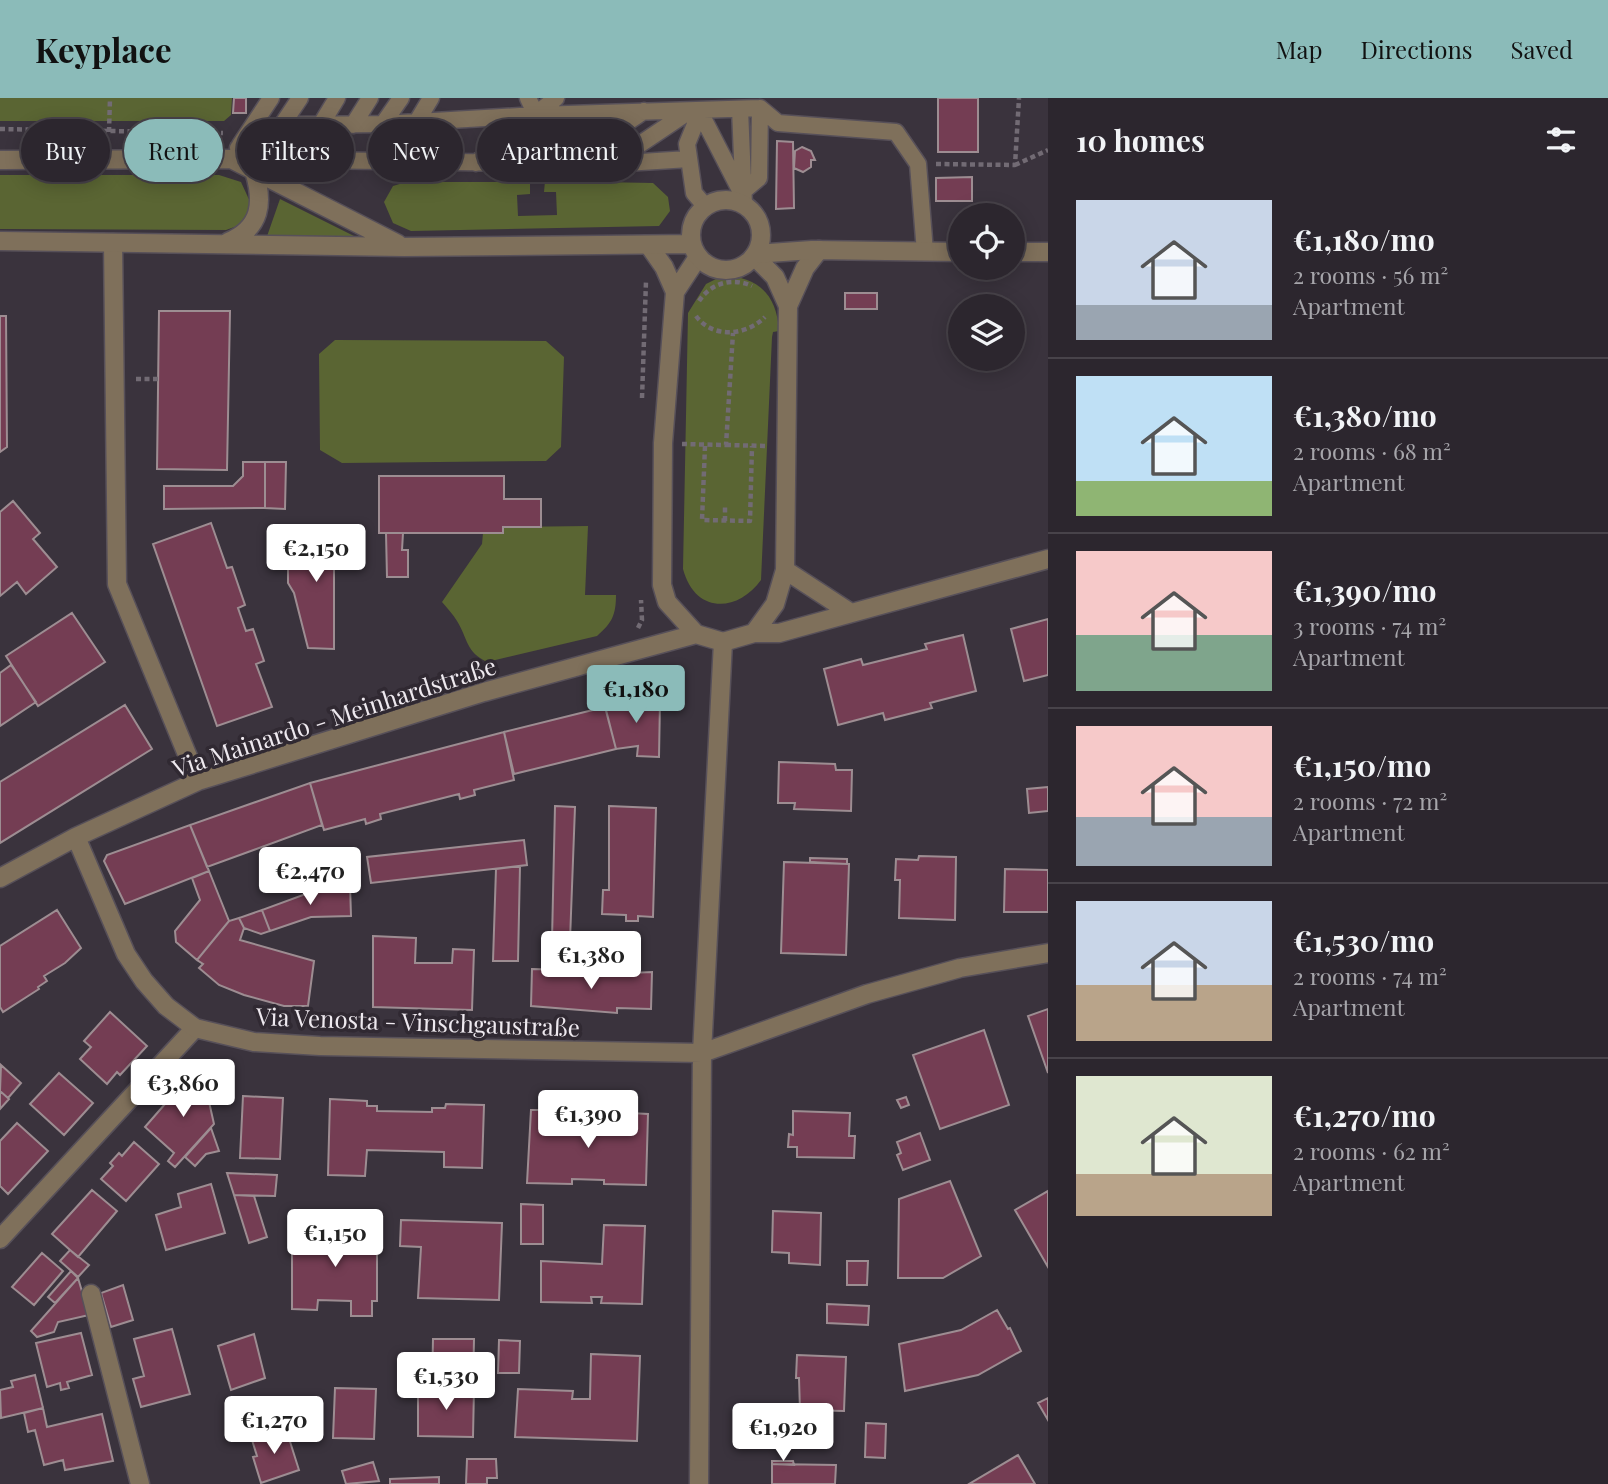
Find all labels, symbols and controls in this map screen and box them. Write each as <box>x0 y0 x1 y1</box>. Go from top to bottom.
text: Keyplace <box>35 27 172 71</box>
text: Map <box>1276 33 1322 65</box>
text: Directions <box>1360 33 1473 65</box>
text: Saved <box>1511 33 1573 65</box>
chip: Buy <box>21 119 110 182</box>
chip: Rent <box>124 119 223 182</box>
chip: Filters <box>237 119 354 182</box>
chip: New <box>368 119 463 182</box>
chip: Apartment <box>477 119 642 182</box>
text: 10 homes <box>1076 120 1205 160</box>
icon: filters <box>1542 121 1580 159</box>
map controls <box>948 203 1025 371</box>
button: locate <box>948 203 1025 280</box>
text: €1,180/mo <box>1293 219 1435 259</box>
icon: home <box>1132 228 1216 312</box>
text: 2 rooms · 56 m² <box>1293 259 1448 290</box>
text: Apartment <box>1293 290 1405 321</box>
button: layers <box>948 294 1025 371</box>
text: €1,380/mo <box>1293 395 1437 435</box>
icon: home <box>1132 404 1216 488</box>
text: 2 rooms · 68 m² <box>1293 435 1451 466</box>
text: Apartment <box>1293 466 1405 497</box>
pin: €2,150 <box>259 524 373 584</box>
text: €2,150 <box>283 531 349 562</box>
text: €1,390/mo <box>1293 570 1437 610</box>
icon: home <box>1132 579 1216 663</box>
text: 3 rooms · 74 m² <box>1293 610 1446 641</box>
text: Apartment <box>1293 641 1405 672</box>
street label: Via Mainardo - Meinhardstraße <box>167 648 500 784</box>
pin: €1,180 <box>579 666 693 725</box>
text: €1,180 <box>603 672 669 703</box>
text: €1,150/mo <box>1293 745 1431 785</box>
icon: home <box>1132 754 1216 838</box>
text: 2 rooms · 72 m² <box>1293 785 1447 816</box>
text: Apartment <box>1293 816 1405 847</box>
pin: €2,470 <box>253 848 367 907</box>
text: €2,470 <box>275 854 345 885</box>
text: €1,530/mo <box>1293 920 1434 960</box>
icon: home <box>1132 929 1216 1013</box>
pin: €1,380 <box>534 932 648 991</box>
text: €1,380 <box>557 938 625 969</box>
text: 2 rooms · 74 m² <box>1293 960 1447 991</box>
text: Apartment <box>1293 991 1405 1022</box>
street label: Via Venosta - Vinschgaustraße <box>255 999 580 1043</box>
pin: €3,860 <box>126 1060 240 1119</box>
text: €3,860 <box>147 1066 219 1097</box>
pin: €1,390 <box>531 1090 645 1150</box>
text: €1,270/mo <box>1293 1095 1436 1135</box>
text: €1,390 <box>554 1097 622 1128</box>
icon: home <box>1132 1104 1216 1188</box>
text: 2 rooms · 62 m² <box>1293 1135 1450 1166</box>
text: Apartment <box>1293 1166 1405 1197</box>
pin: €1,150 <box>278 1210 392 1269</box>
text: €1,150 <box>303 1216 367 1247</box>
pin: €1,530 <box>389 1352 503 1412</box>
text: €1,530 <box>413 1359 479 1390</box>
pin: €1,270 <box>217 1396 331 1456</box>
text: €1,270 <box>240 1403 308 1434</box>
pin: €1,920 <box>726 1404 840 1463</box>
text: €1,920 <box>748 1410 818 1441</box>

